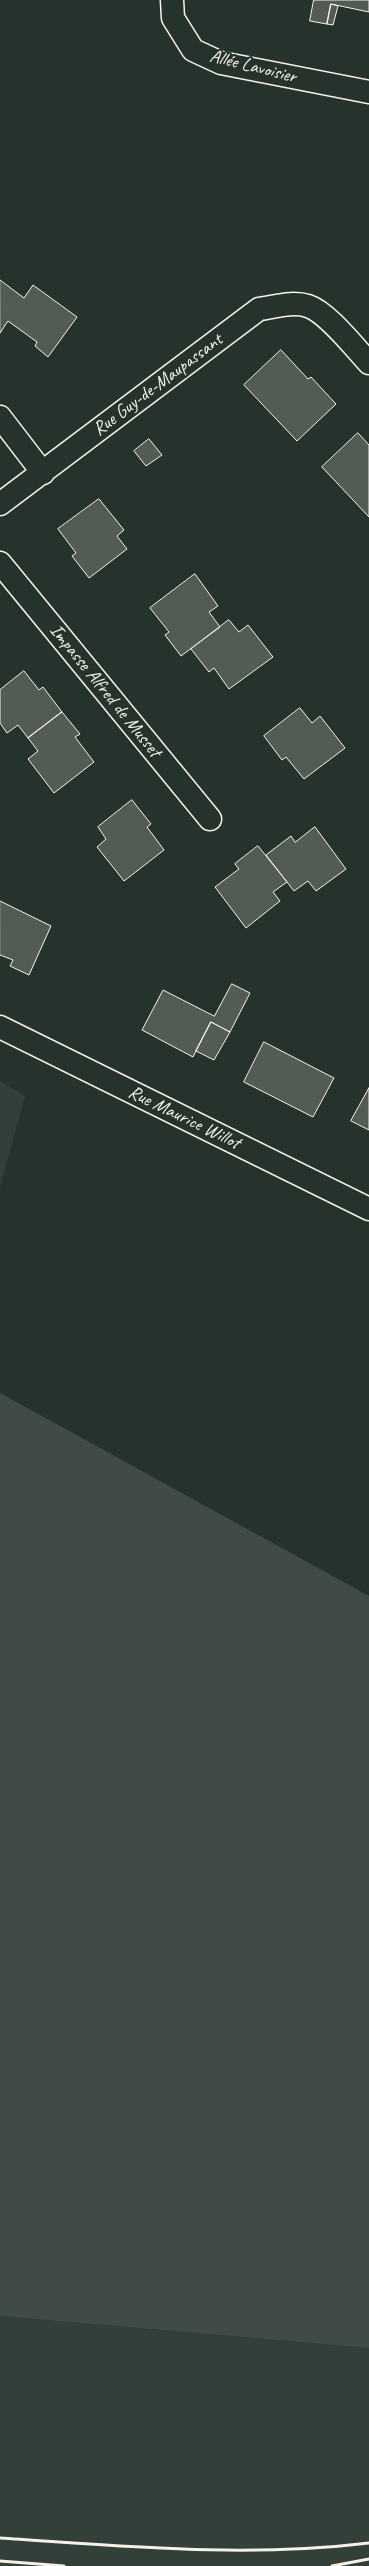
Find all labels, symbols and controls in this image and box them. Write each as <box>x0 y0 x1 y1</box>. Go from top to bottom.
street label: Allée Lavoisier <box>207 45 299 89</box>
street label: Rue Guy-de-Maupassant <box>89 329 227 441</box>
street label: Impasse Alfred de Musset <box>44 620 166 762</box>
street label: Rue Maurice Willot <box>124 1081 244 1155</box>

